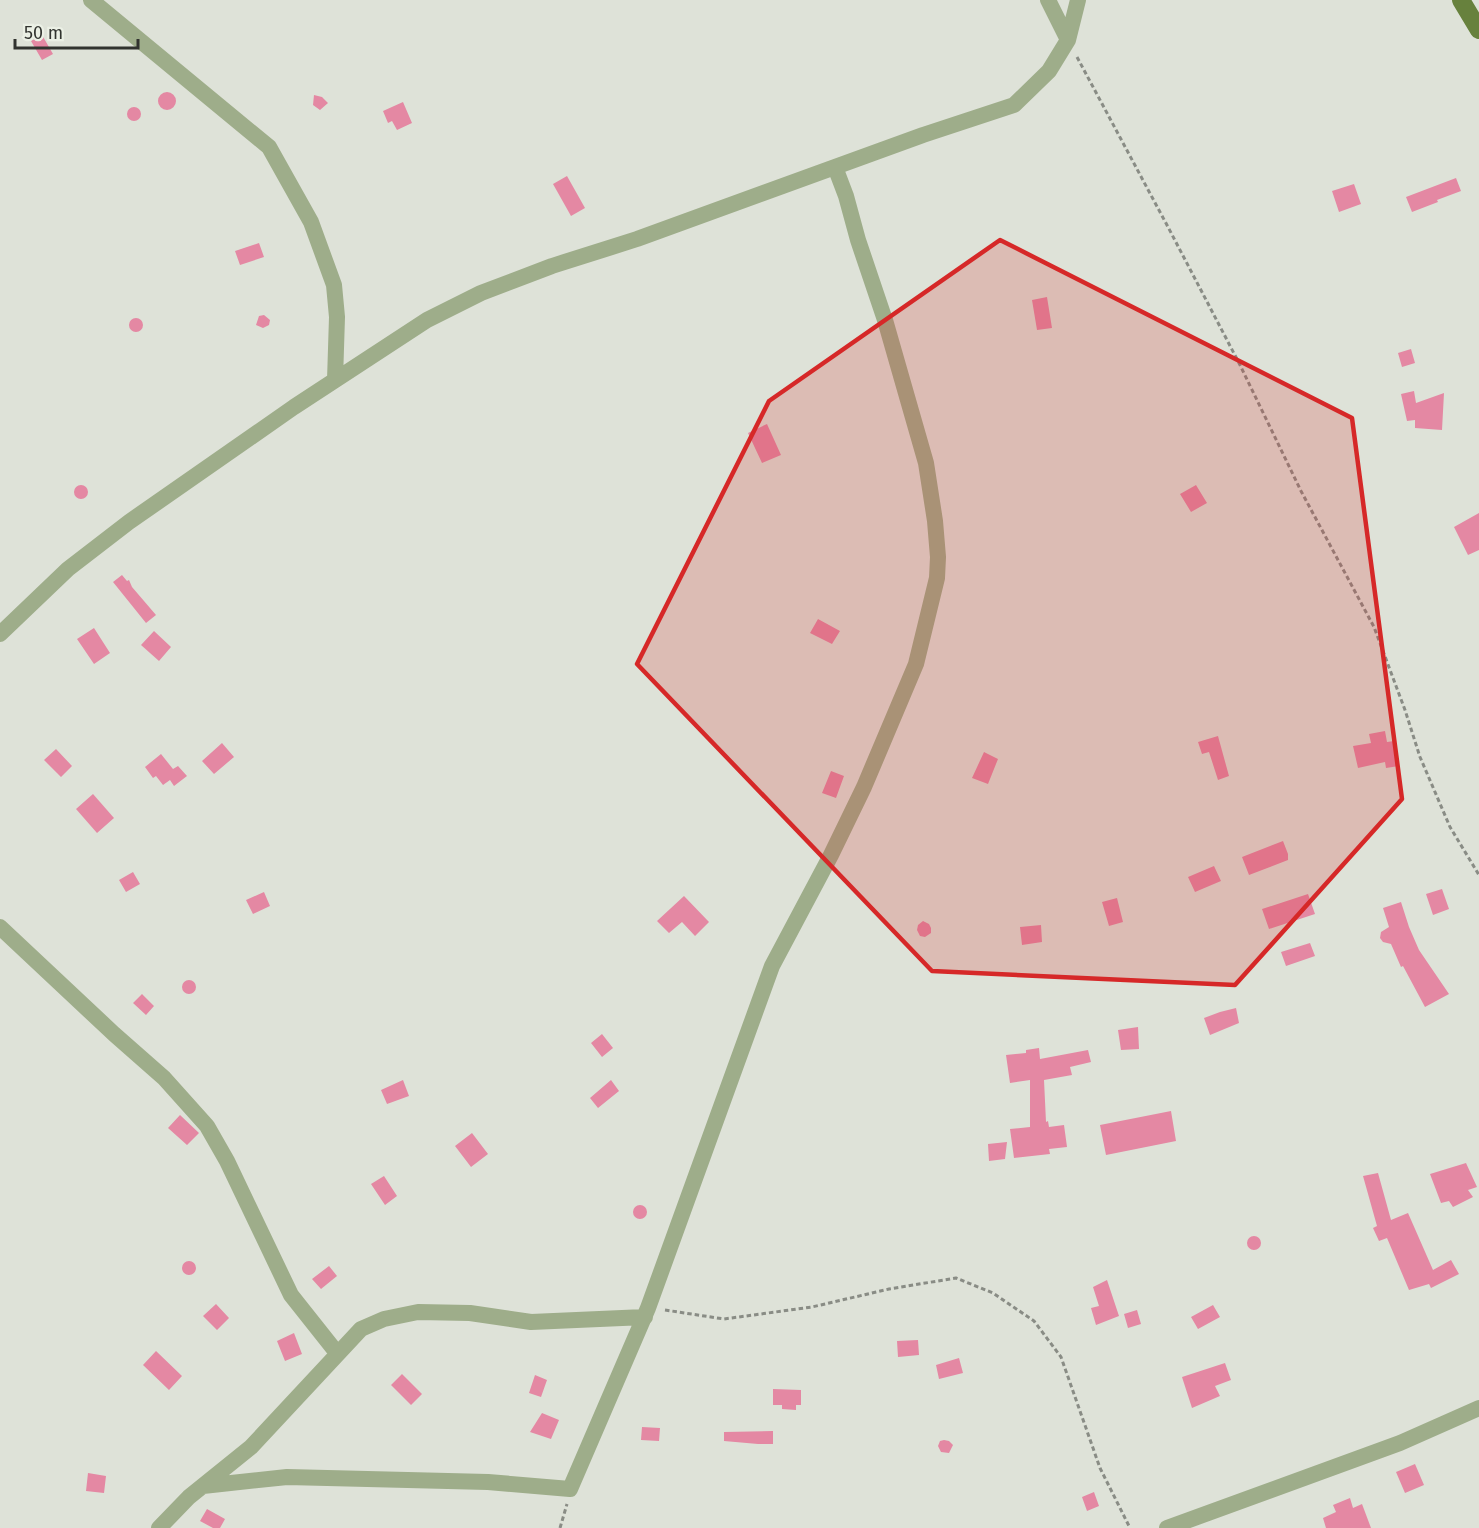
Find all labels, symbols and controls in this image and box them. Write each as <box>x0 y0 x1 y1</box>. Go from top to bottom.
scale bar <box>15 12 138 50</box>
text: 50 m <box>24 22 63 44</box>

